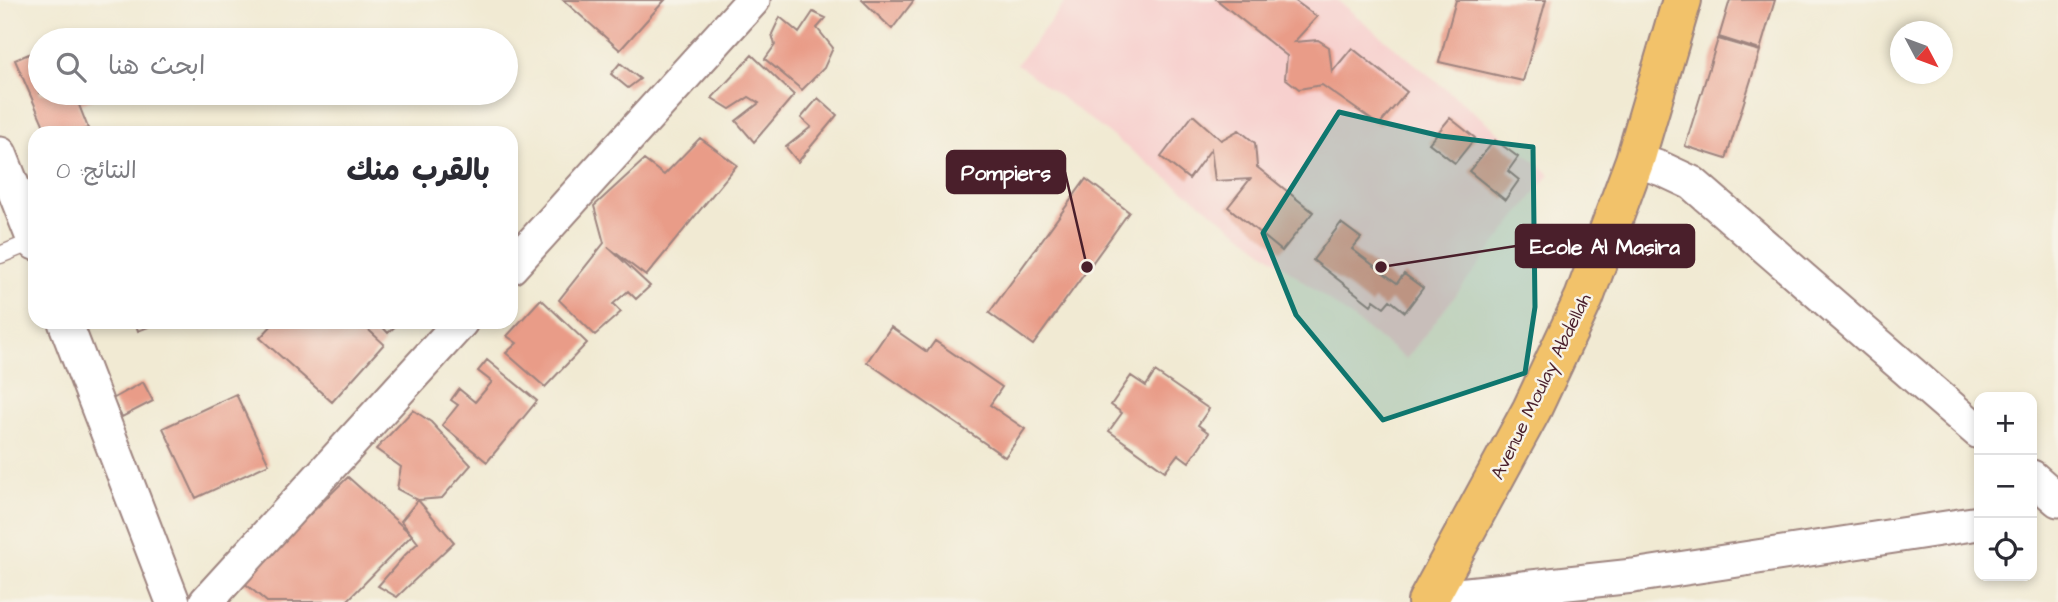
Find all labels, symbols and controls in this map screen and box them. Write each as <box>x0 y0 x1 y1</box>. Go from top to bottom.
north arrow <box>1890 21 1953 84</box>
search box <box>28 28 518 105</box>
icon: search <box>52 48 90 86</box>
text: ابحث هنا <box>108 48 205 84</box>
text: بالقرب منك <box>346 150 490 192</box>
callout: Pompiers <box>947 151 1065 193</box>
text: النتائج: 0 <box>56 155 137 187</box>
text: Pompiers <box>961 159 1051 189</box>
callout: Ecole Al Masira <box>1516 225 1694 267</box>
text: Ecole Al Masira <box>1530 233 1680 262</box>
street label: Avenue Moulay Abdellah <box>1485 289 1599 485</box>
map controls <box>1974 392 2037 581</box>
button: + <box>1974 392 2037 455</box>
button: − <box>1974 455 2037 518</box>
button: locate <box>1974 518 2037 581</box>

